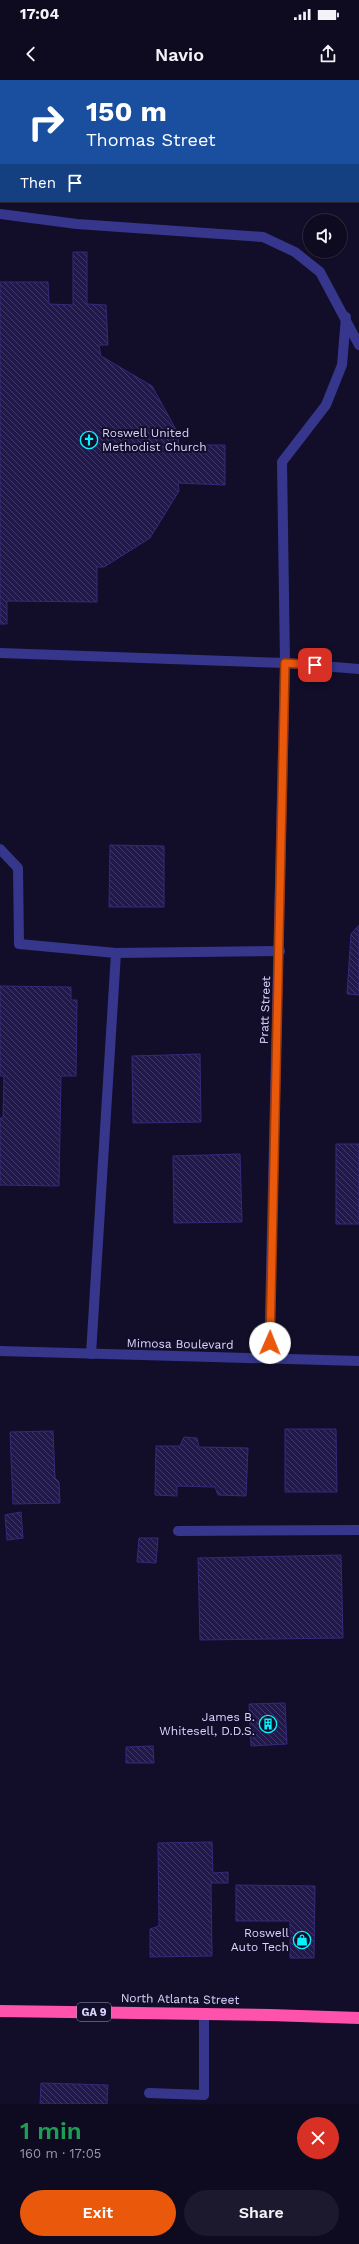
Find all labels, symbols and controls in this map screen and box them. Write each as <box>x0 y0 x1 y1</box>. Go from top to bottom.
text: 17:04 <box>20 5 59 23</box>
icon: back <box>20 43 42 65</box>
icon: share <box>317 43 339 65</box>
text: Navio <box>155 44 204 65</box>
text: 150 m <box>86 95 167 128</box>
icon: right <box>20 96 72 148</box>
text: Thomas Street <box>86 129 216 150</box>
icon: arrive <box>64 172 86 194</box>
text: Then <box>20 174 56 192</box>
map controls <box>303 214 347 258</box>
button: sound <box>303 214 347 258</box>
place label: Roswell United Methodist Church <box>102 426 207 454</box>
church icon: Roswell United Methodist Church <box>79 430 99 450</box>
pin <box>298 648 332 682</box>
icon: arrive <box>304 654 326 676</box>
street label: Pratt Street <box>257 976 273 1044</box>
position arrow <box>249 1322 291 1364</box>
street label: Mimosa Boulevard <box>126 1336 234 1352</box>
place label: James B. Whitesell, D.D.S. <box>159 1710 255 1738</box>
building icon: James B. Whitesell, D.D.S. <box>258 1714 278 1734</box>
place label: Roswell Auto Tech <box>231 1926 289 1954</box>
shop icon: Roswell Auto Tech <box>292 1930 312 1950</box>
street label: North Atlanta Street <box>121 1991 239 2007</box>
road number: GA 9 <box>77 2003 111 2021</box>
text: 1 min <box>20 2117 82 2145</box>
button: close <box>297 2117 339 2159</box>
text: 160 m · 17:05 <box>20 2146 101 2161</box>
button: Exit <box>20 2190 176 2236</box>
button: Share <box>184 2190 339 2236</box>

